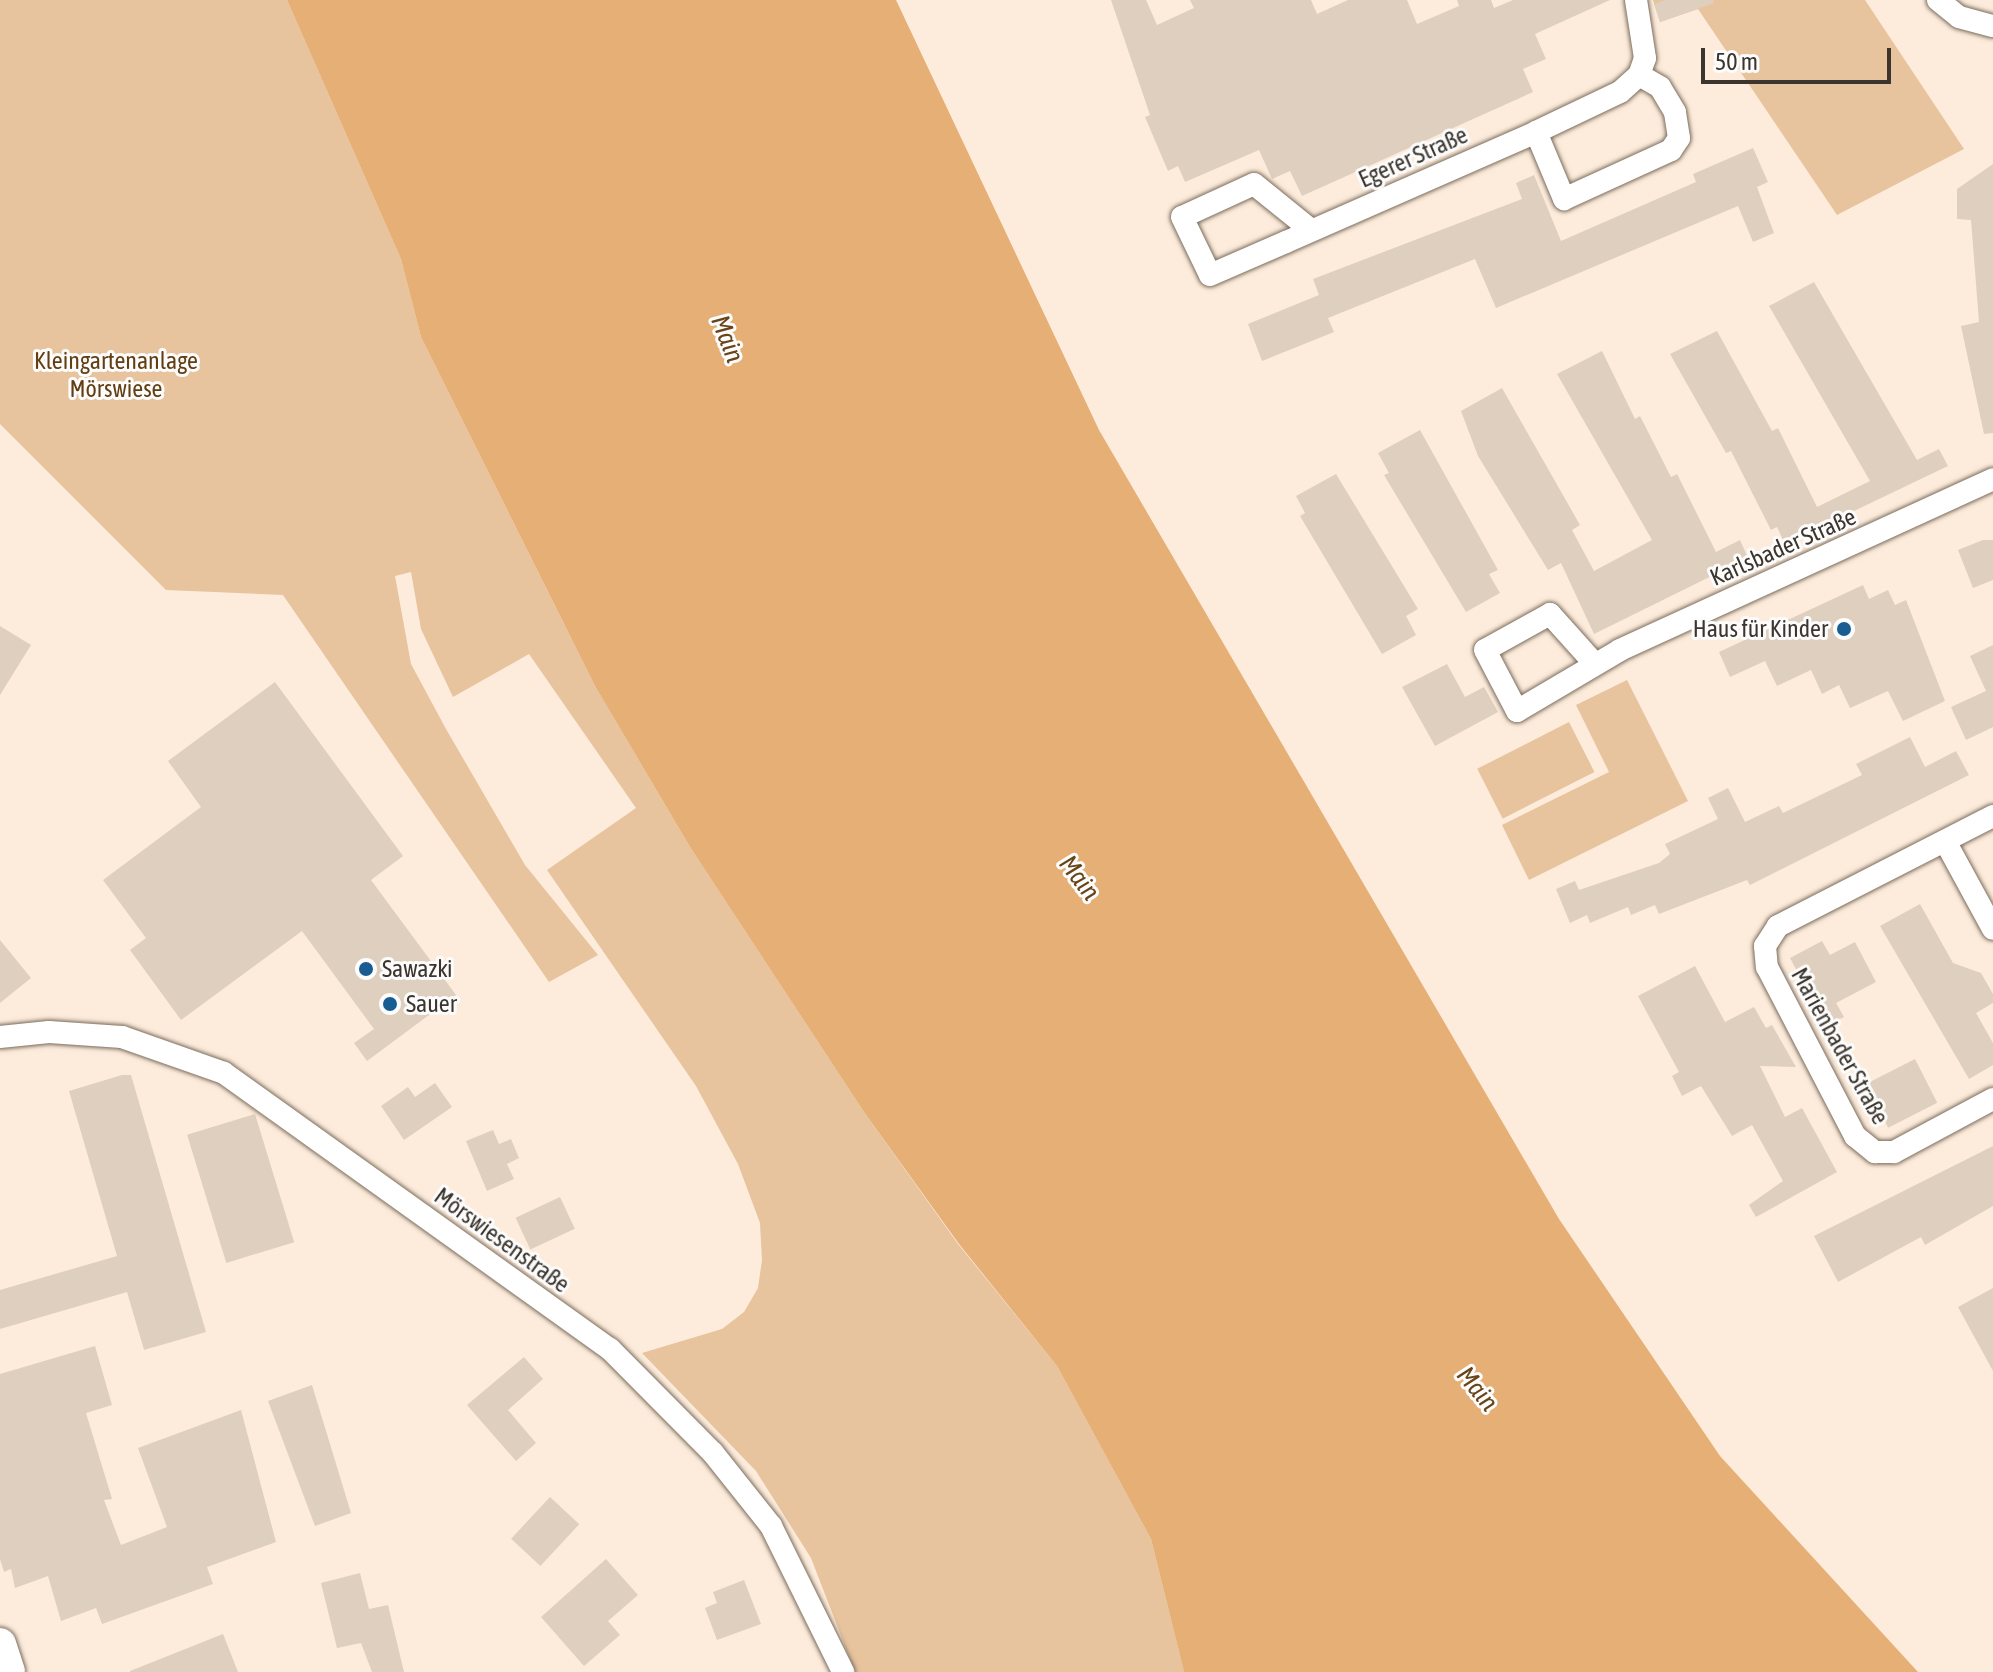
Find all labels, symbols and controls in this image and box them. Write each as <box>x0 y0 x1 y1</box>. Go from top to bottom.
scale bar <box>1705 32 1895 82</box>
text: 50 m <box>1715 48 1758 75</box>
street label: Egerer Straße <box>1354 120 1472 194</box>
water label: Main <box>704 311 750 367</box>
park label: Kleingartenanlage Mörswiese <box>34 347 198 403</box>
street label: Karlsbader Straße <box>1706 502 1860 592</box>
place label: Haus für Kinder <box>1693 615 1828 643</box>
marker: Haus für Kinder <box>1835 620 1853 638</box>
water label: Main <box>1052 849 1106 907</box>
place label: Sawazki <box>382 955 452 983</box>
marker: Sawazki <box>357 960 375 978</box>
street label: Marienbader Straße <box>1785 963 1895 1129</box>
place label: Sauer <box>406 990 457 1018</box>
marker: Sauer <box>381 995 399 1013</box>
street label: Mörswiesenstraße <box>429 1181 575 1299</box>
water label: Main <box>1450 1360 1504 1418</box>

